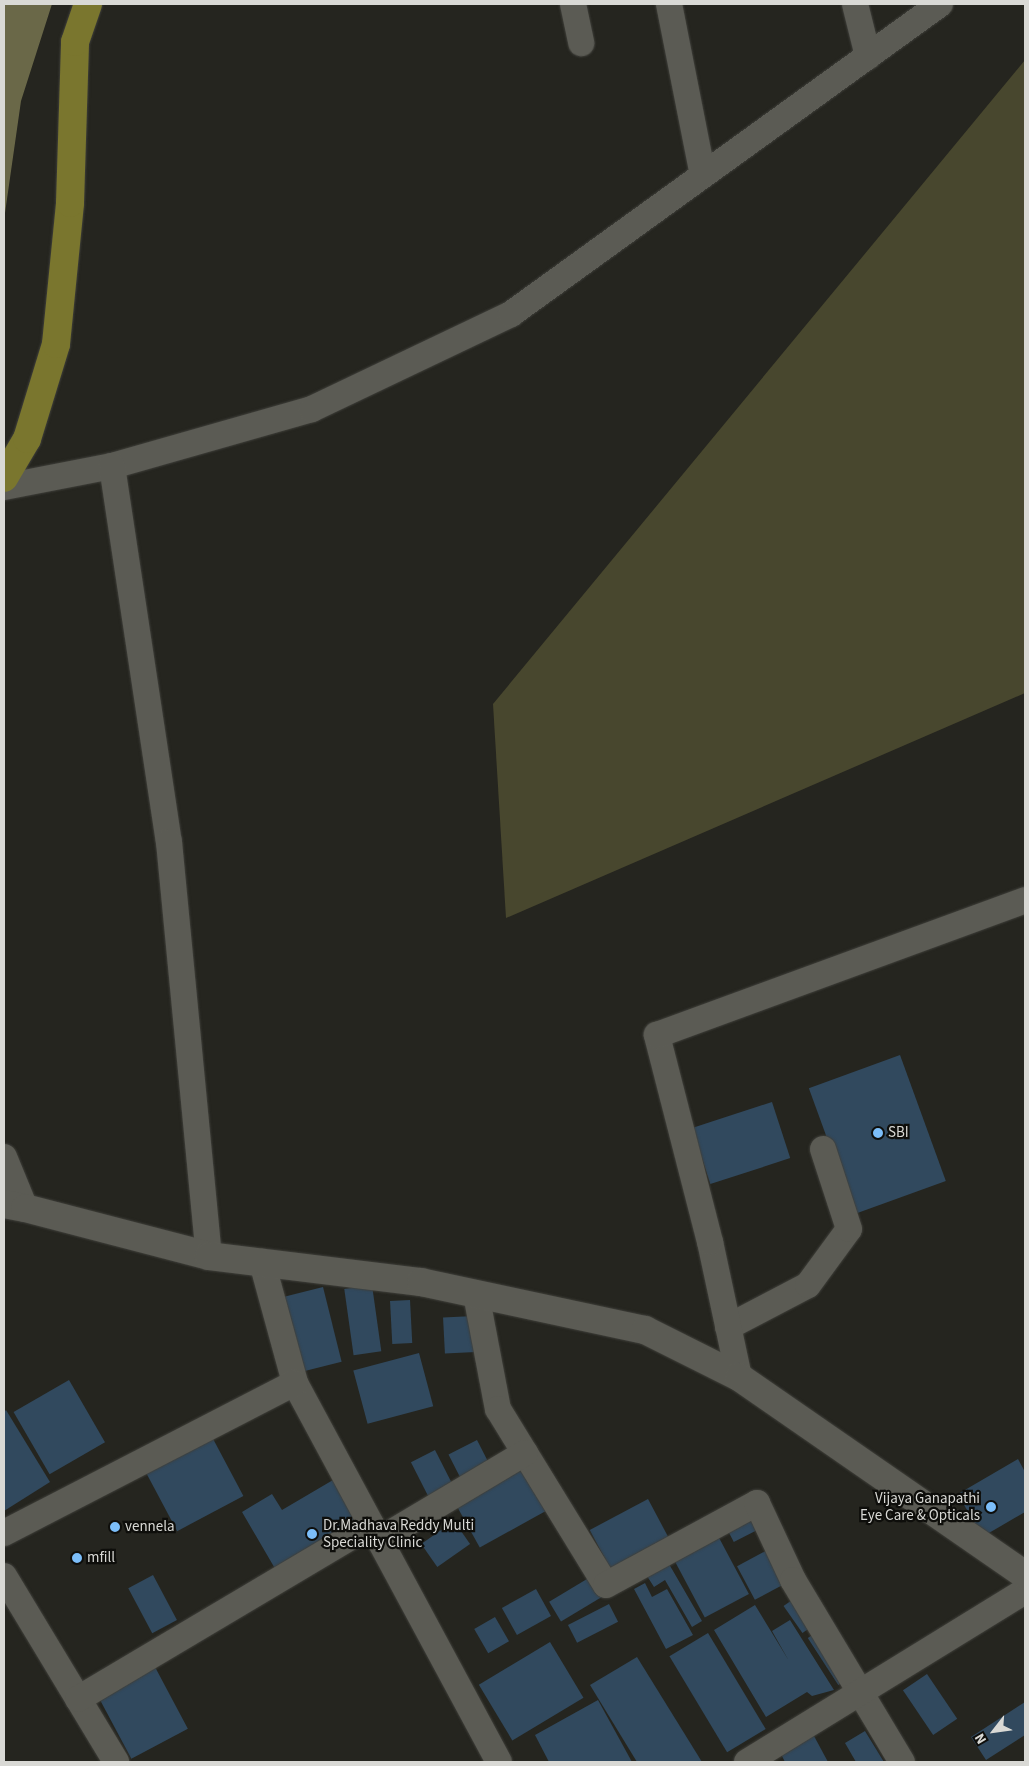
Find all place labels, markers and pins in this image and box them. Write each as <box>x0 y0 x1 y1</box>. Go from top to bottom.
place label: SBI <box>888 1124 909 1142</box>
marker: SBI <box>872 1127 884 1139</box>
place label: Vijaya Ganapathi Eye Care & Opticals <box>860 1489 980 1524</box>
marker: Vijaya Ganapathi Eye Care & Opticals <box>984 1500 998 1514</box>
place label: Dr.Madhava Reddy Multi Speciality Clinic <box>323 1516 474 1551</box>
place label: vennela <box>125 1518 175 1536</box>
marker: vennela <box>109 1521 121 1533</box>
marker: Dr.Madhava Reddy Multi Speciality Clinic <box>305 1527 319 1541</box>
place label: mfill <box>87 1549 115 1567</box>
marker: mfill <box>71 1552 83 1564</box>

